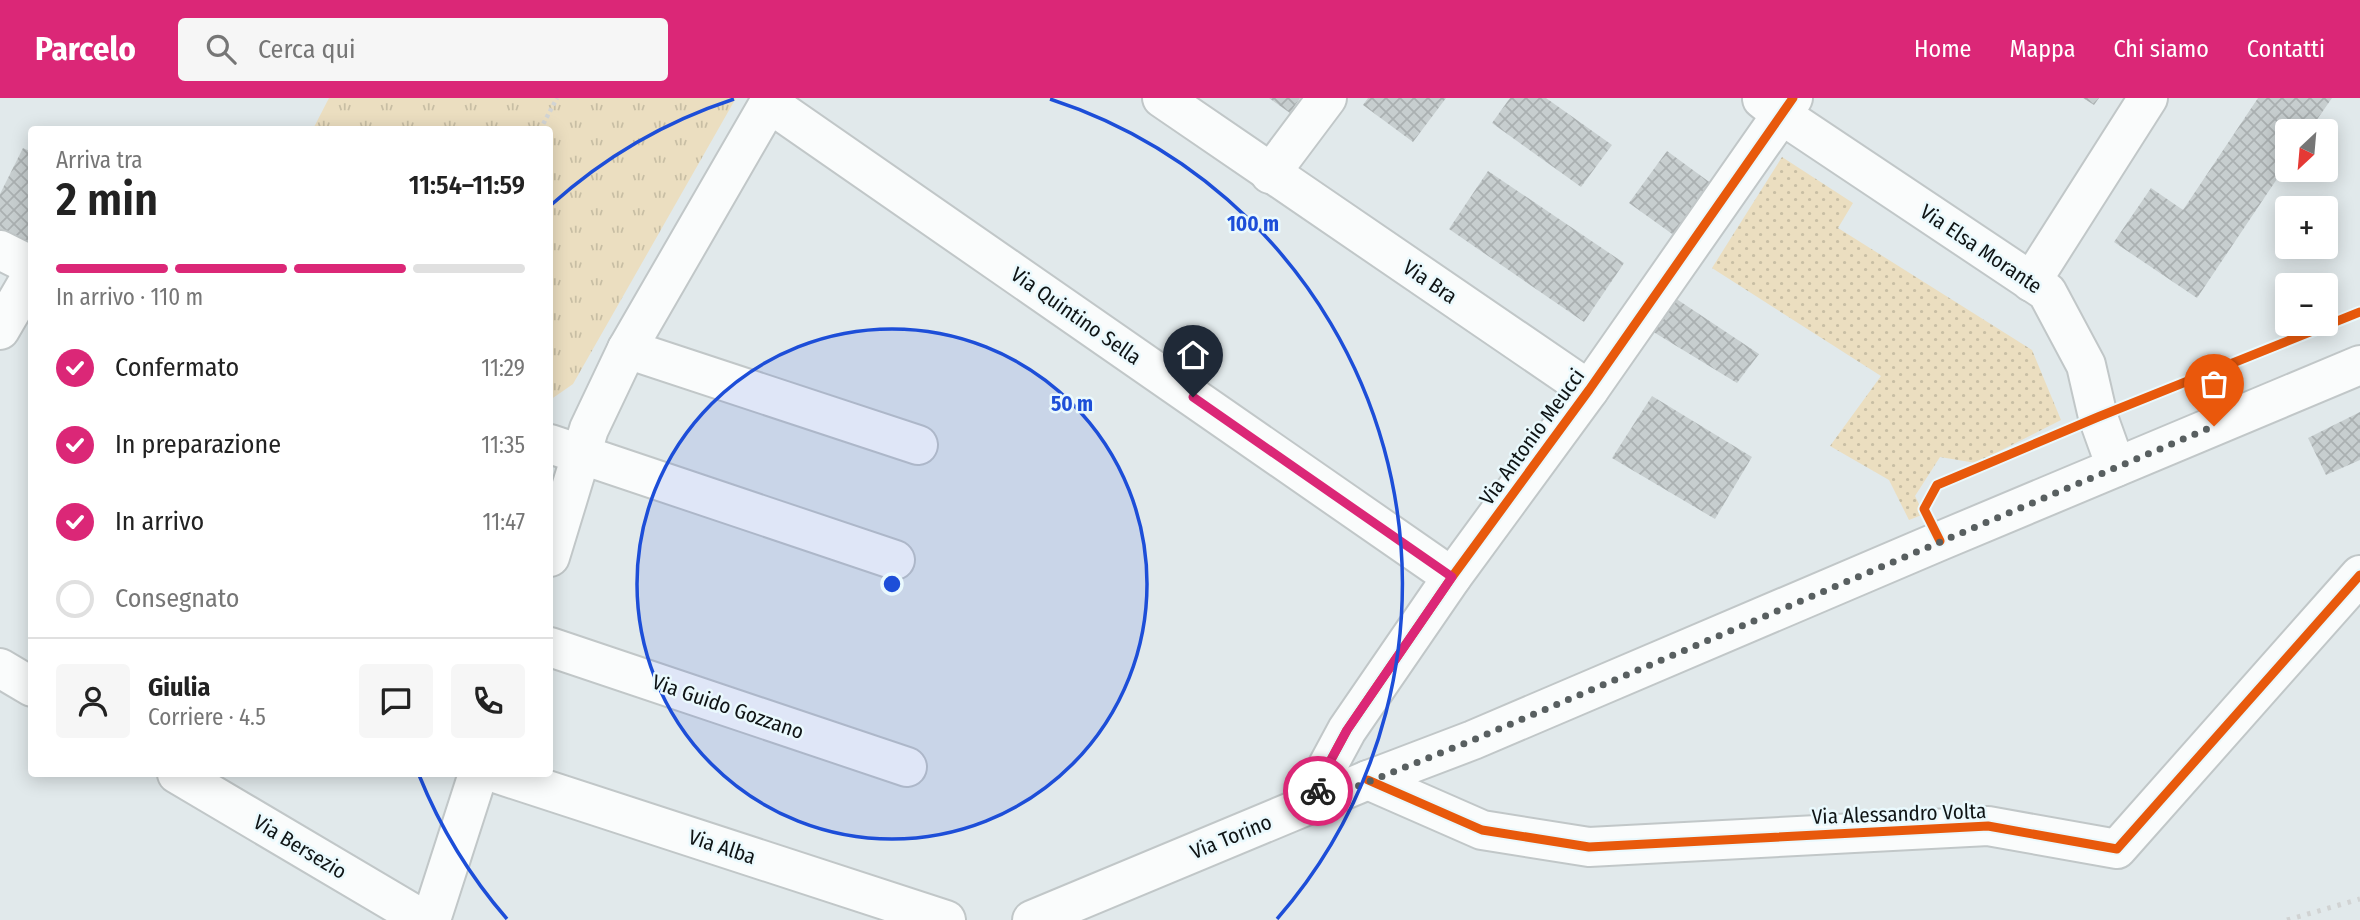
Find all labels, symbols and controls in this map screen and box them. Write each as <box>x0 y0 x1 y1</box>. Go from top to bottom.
search box <box>178 18 668 81</box>
text: Parcelo <box>35 29 136 69</box>
icon: search <box>202 30 240 68</box>
text: Cerca qui <box>258 34 356 65</box>
text: Home <box>1914 35 1971 63</box>
text: Mappa <box>2009 35 2075 63</box>
text: Chi siamo <box>2113 35 2209 63</box>
text: Contatti <box>2247 35 2325 63</box>
north arrow <box>2275 119 2338 182</box>
map controls <box>2275 119 2338 336</box>
text: Arriva tra <box>56 146 143 174</box>
text: 11:54–11:59 <box>409 170 525 201</box>
text: 2 min <box>56 172 158 227</box>
button: + <box>2275 196 2338 259</box>
street label: Via Elsa Morante <box>1915 199 2047 299</box>
text: 100 m <box>1227 211 1279 237</box>
street label: Via Bra <box>1398 255 1462 309</box>
street label: Via Quintino Sella <box>1006 261 1146 371</box>
button: − <box>2275 273 2338 336</box>
text: In arrivo · 110 m <box>56 283 203 311</box>
pin <box>1163 325 1223 397</box>
icon: home <box>1174 336 1212 374</box>
icon: check <box>56 349 94 387</box>
text: Confermato <box>115 352 239 383</box>
text: 11:29 <box>481 354 525 382</box>
pin <box>2184 354 2244 426</box>
street label: Via Antonio Meucci <box>1474 364 1590 510</box>
icon: bag <box>2195 365 2233 403</box>
text: 50 m <box>1051 391 1093 417</box>
icon: check <box>56 426 94 464</box>
text: In preparazione <box>115 429 281 460</box>
text: 11:35 <box>481 431 525 459</box>
icon: check <box>56 503 94 541</box>
text: In arrivo <box>115 506 204 537</box>
text: 11:47 <box>483 508 525 536</box>
centre of rings <box>880 572 904 596</box>
text: Consegnato <box>115 583 239 614</box>
button: person <box>56 664 130 738</box>
button: chat <box>359 664 433 738</box>
button: phone <box>451 664 525 738</box>
street label: Via Guido Gozzano <box>649 669 807 745</box>
text: Giulia <box>148 672 210 703</box>
text: Corriere · 4.5 <box>148 703 266 731</box>
courier <box>1283 756 1353 826</box>
icon: bike <box>1299 772 1337 810</box>
street label: Via Alessandro Volta <box>1811 798 1987 830</box>
street label: Via Bersezio <box>249 809 351 885</box>
street label: Via Torino <box>1186 809 1276 865</box>
street label: Via Alba <box>685 824 759 870</box>

